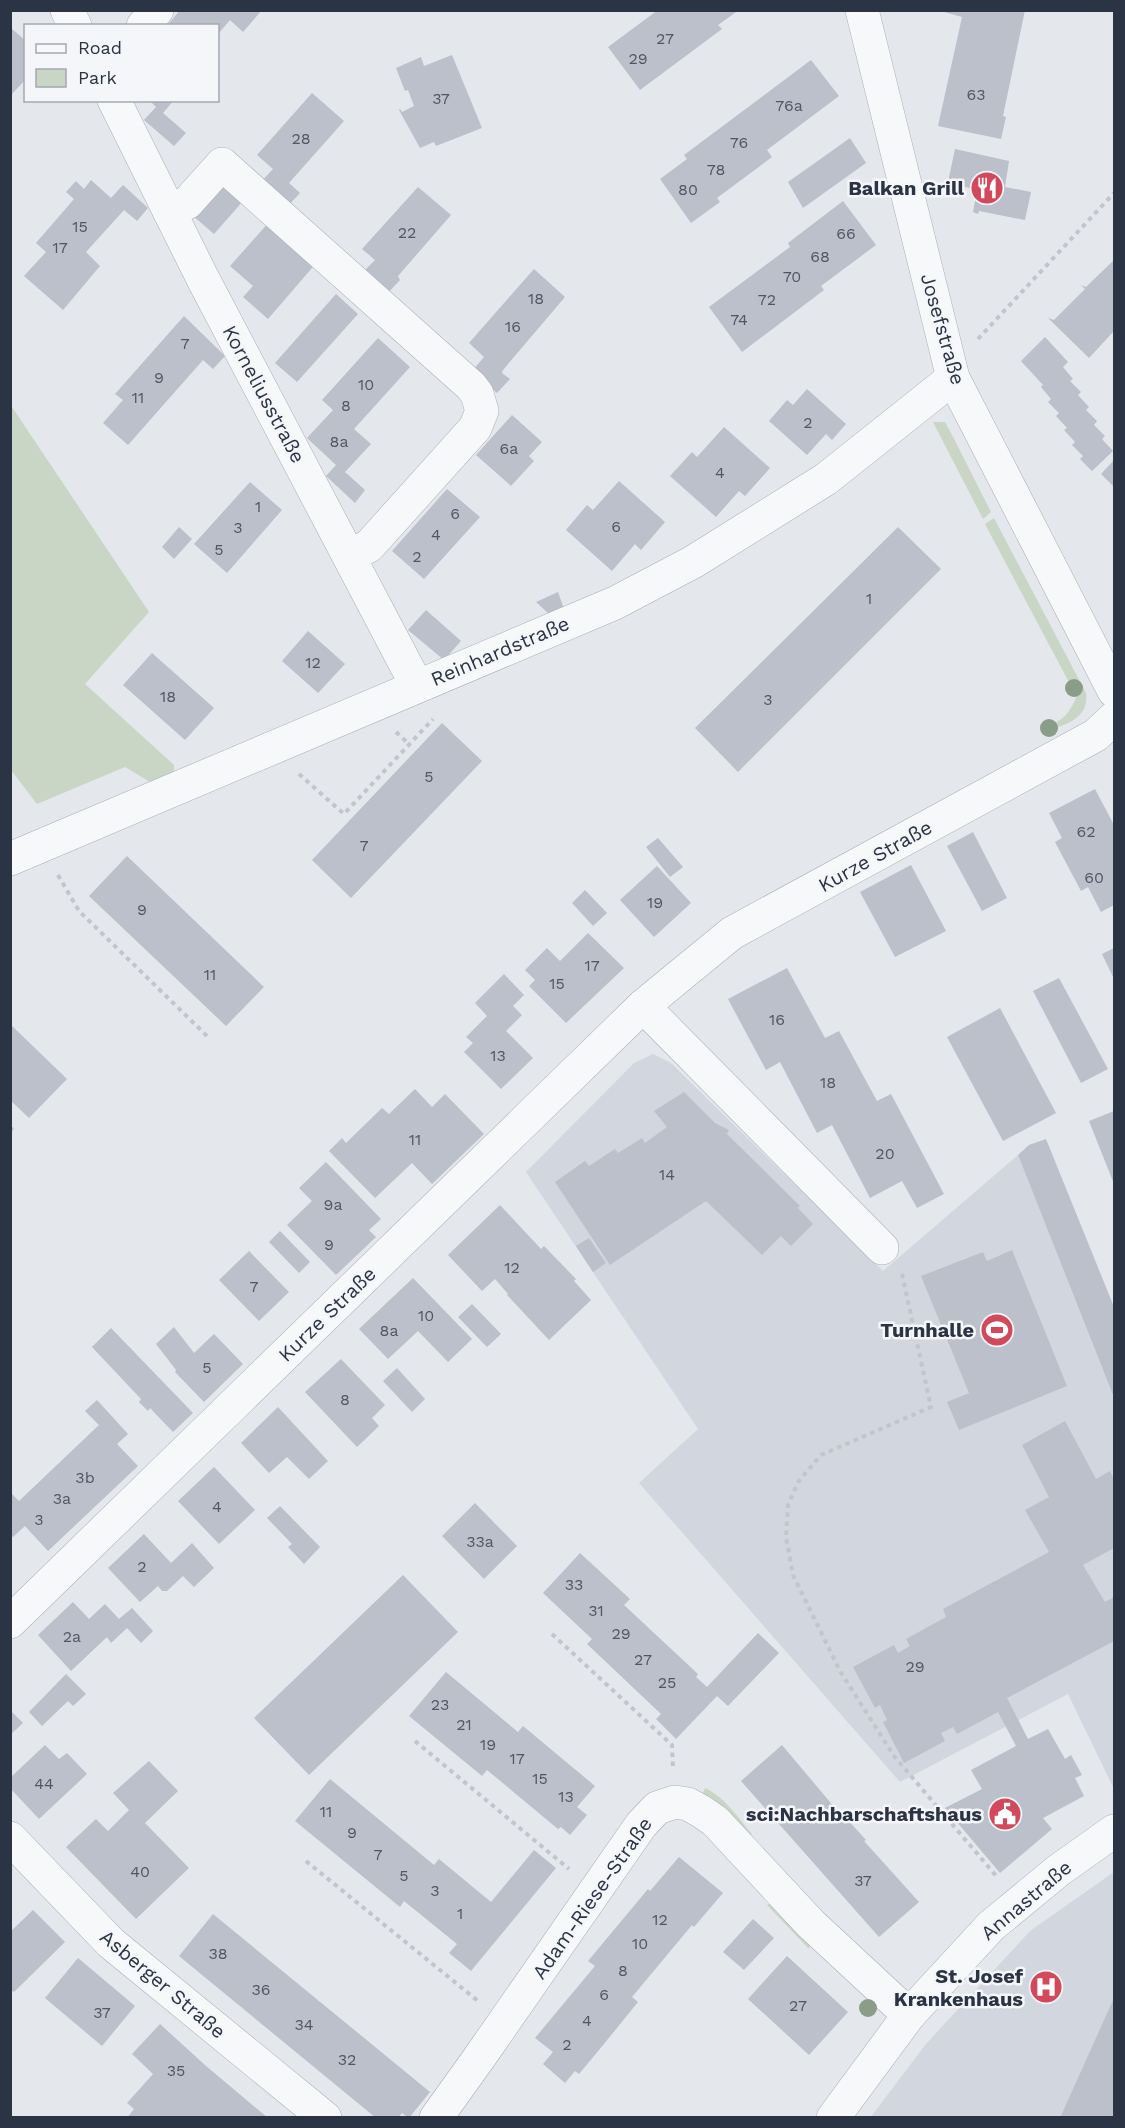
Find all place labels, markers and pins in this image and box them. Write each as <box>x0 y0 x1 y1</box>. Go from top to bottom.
restaurant icon: Balkan Grill <box>969 170 1005 206</box>
place label: Balkan Grill <box>848 176 964 200</box>
sports icon: Turnhalle <box>979 1312 1015 1348</box>
place label: Turnhalle <box>880 1318 974 1342</box>
public building icon: sci:Nachbarschaftshaus <box>987 1796 1023 1832</box>
place label: sci:Nachbarschaftshaus <box>746 1802 982 1826</box>
place label: St. Josef Krankenhaus <box>894 1964 1024 2011</box>
hospital icon: St. Josef Krankenhaus <box>1028 1969 1064 2005</box>

